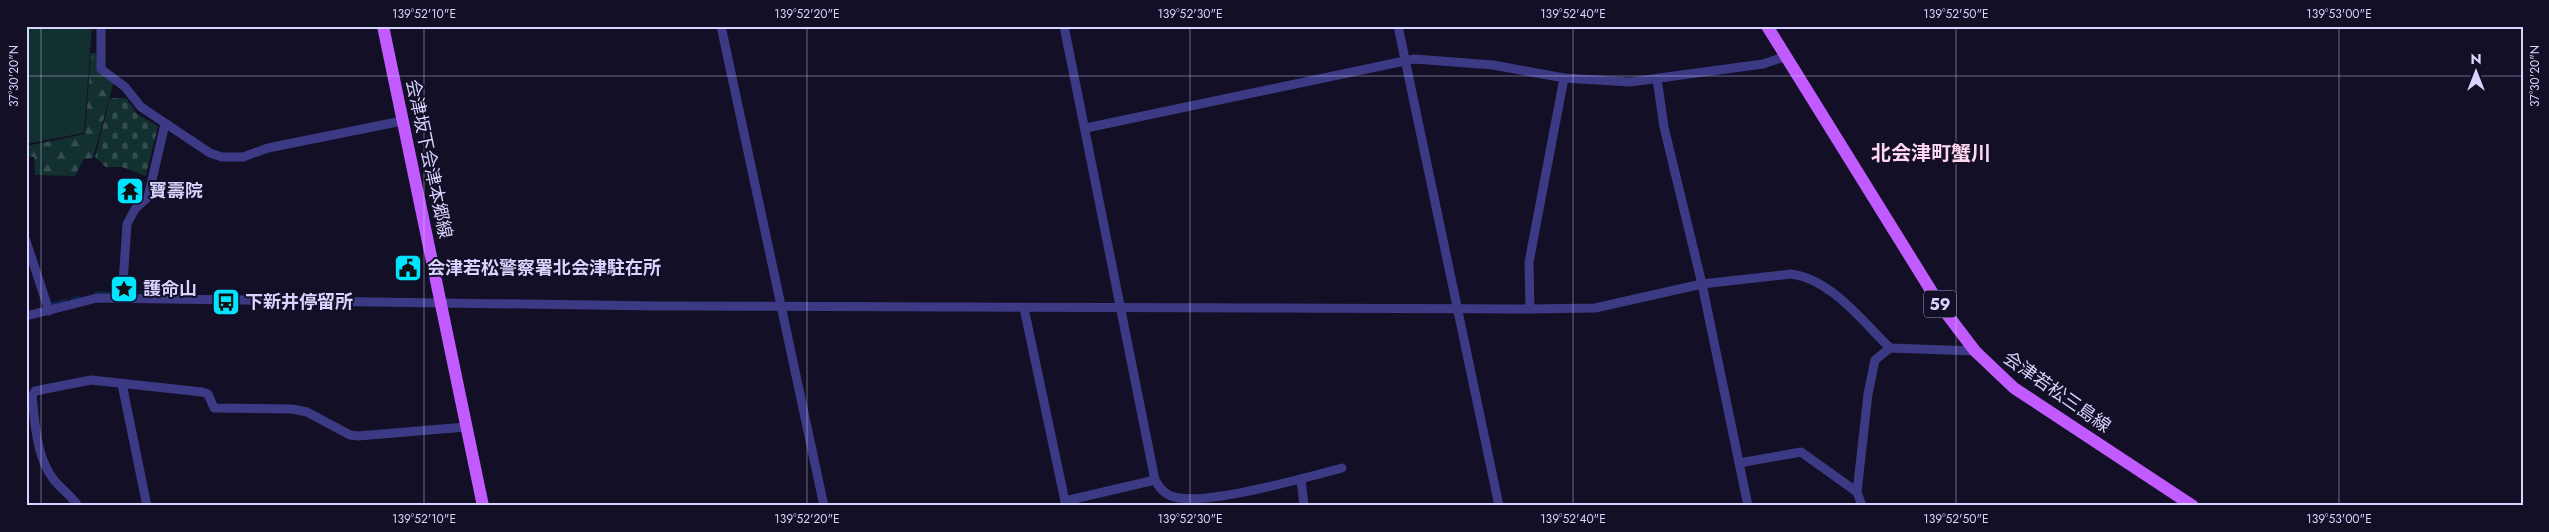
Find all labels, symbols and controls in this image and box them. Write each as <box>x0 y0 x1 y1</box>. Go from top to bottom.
text: 139°52'10"E <box>392 5 456 23</box>
text: 139°52'20"E <box>774 5 840 23</box>
text: 139°52'30"E <box>1157 5 1223 23</box>
text: 139°52'40"E <box>1540 5 1606 23</box>
text: 139°52'50"E <box>1923 5 1989 23</box>
text: 139°53'00"E <box>2306 5 2372 23</box>
text: 37°30'20"N <box>5 45 23 107</box>
text: 37°30'20"N <box>2526 45 2544 107</box>
north arrow <box>2452 48 2502 98</box>
text: N <box>2470 49 2482 69</box>
street label: 会津坂下会津本郷線 <box>399 77 459 241</box>
district label: 北会津町蟹川 <box>1871 139 1991 168</box>
temple icon: 寶壽院 <box>115 176 145 206</box>
place label: 寶壽院 <box>149 178 203 204</box>
public building icon: 会津若松警察署北会津駐在所 <box>393 253 423 283</box>
place label: 会津若松警察署北会津駐在所 <box>427 255 661 281</box>
place icon: 護命山 <box>109 274 139 304</box>
place label: 護命山 <box>143 276 197 302</box>
bus stop icon: 下新井停留所 <box>211 287 241 317</box>
place label: 下新井停留所 <box>245 289 353 315</box>
road number: 59 <box>1924 290 1956 318</box>
street label: 会津若松三島線 <box>1998 345 2116 439</box>
text: 139°52'10"E <box>392 510 456 528</box>
text: 139°52'20"E <box>774 510 840 528</box>
text: 139°52'30"E <box>1157 510 1223 528</box>
text: 139°52'40"E <box>1540 510 1606 528</box>
text: 139°52'50"E <box>1923 510 1989 528</box>
text: 139°53'00"E <box>2306 510 2372 528</box>

